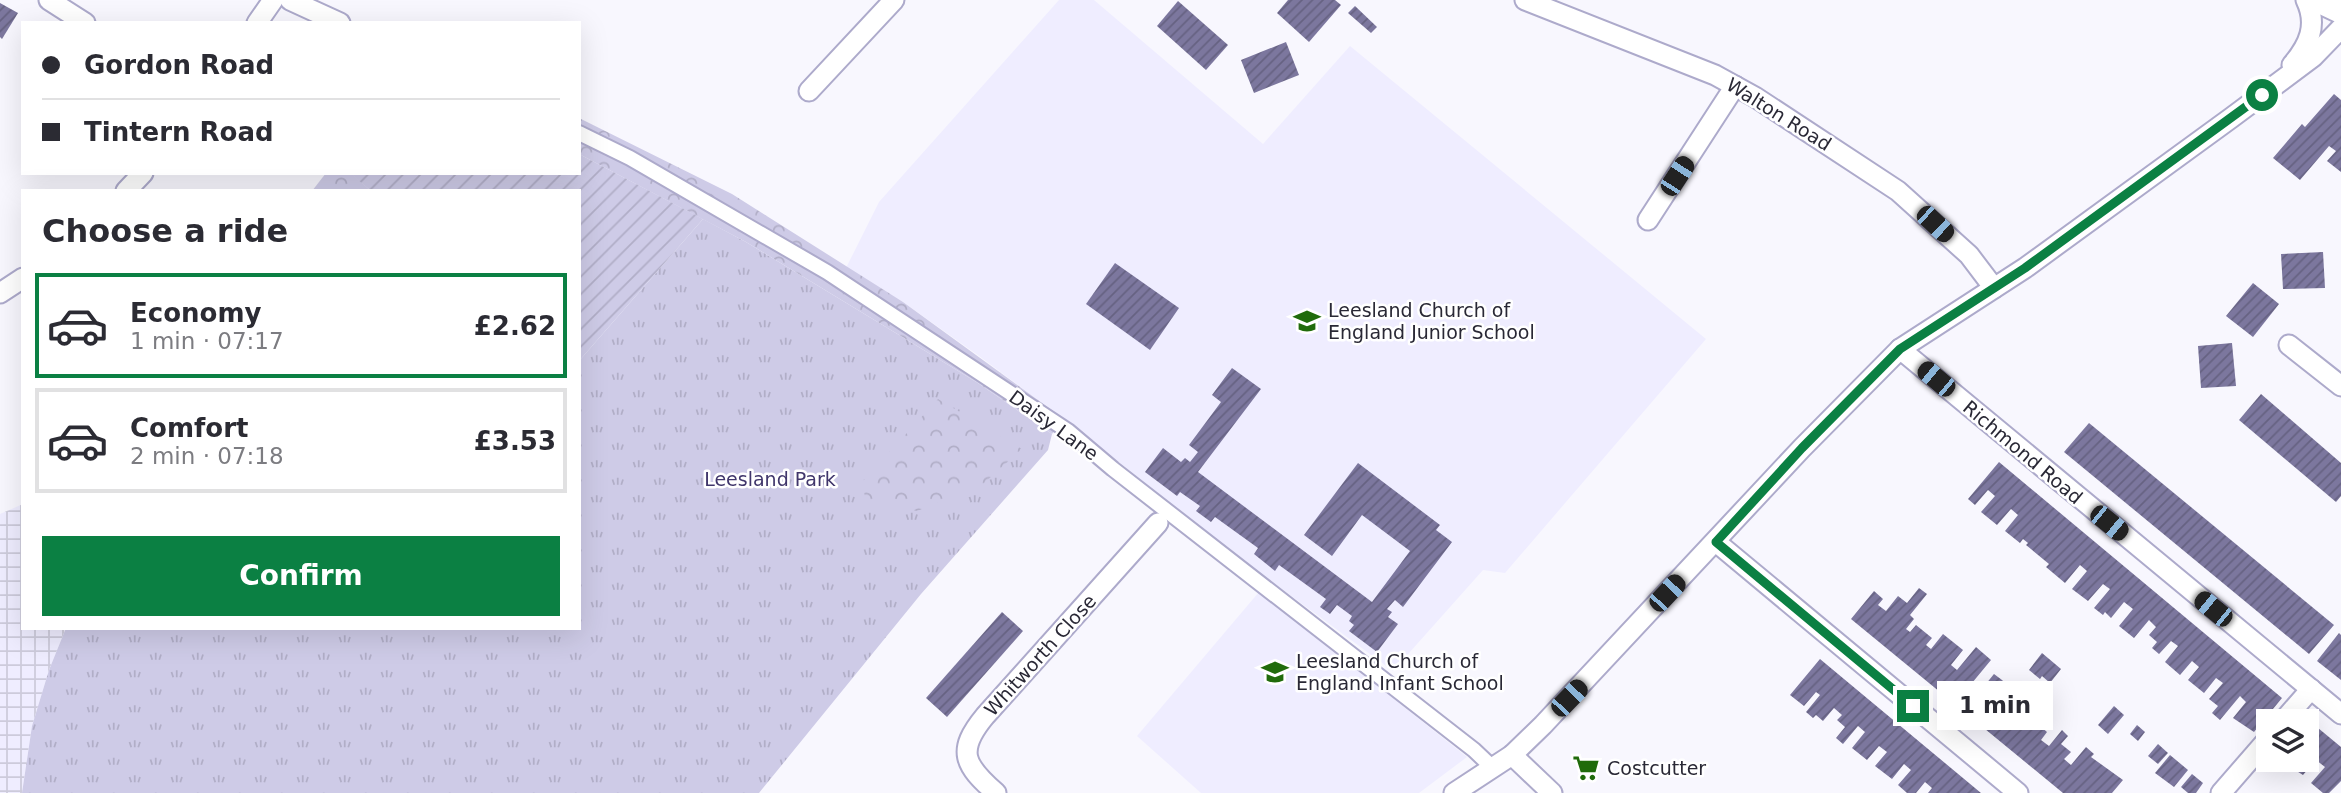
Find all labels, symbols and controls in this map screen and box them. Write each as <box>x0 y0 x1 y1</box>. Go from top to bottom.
text: Gordon Road <box>84 50 274 80</box>
street label: Walton Road <box>1723 73 1835 155</box>
route start <box>2246 79 2278 111</box>
text: Tintern Road <box>84 117 274 147</box>
car <box>1657 153 1698 199</box>
car <box>1913 202 1958 246</box>
text: Choose a ride <box>42 212 288 250</box>
icon: car <box>46 294 109 357</box>
text: Economy <box>130 298 261 328</box>
place label: Leesland Church of England Junior School <box>1328 299 1535 343</box>
school or university icon: Leesland Church of England Junior School <box>1292 306 1322 336</box>
text: £2.62 <box>474 311 556 341</box>
text: 1 min · 07:17 <box>130 328 284 354</box>
car <box>1914 357 1959 401</box>
street label: Daisy Lane <box>1005 385 1103 465</box>
street label: Richmond Road <box>1959 396 2087 508</box>
icon: car <box>46 409 109 472</box>
text: Comfort <box>130 413 248 443</box>
text: £3.53 <box>474 426 556 456</box>
text: 2 min · 07:18 <box>130 443 284 469</box>
park label: Leesland Park <box>704 468 836 490</box>
car <box>2087 502 2132 544</box>
button: Confirm <box>42 536 560 616</box>
car <box>1645 570 1690 616</box>
car <box>2191 588 2236 630</box>
street label: Whitworth Close <box>980 590 1100 720</box>
place label: Leesland Church of England Infant School <box>1296 650 1504 694</box>
school or university icon: Leesland Church of England Infant School <box>1260 657 1290 687</box>
car <box>1547 676 1592 720</box>
callout: 1 min <box>1938 682 2053 730</box>
route end <box>1897 690 1929 722</box>
text: 1 min <box>1959 692 2031 718</box>
map controls <box>2256 709 2319 772</box>
button: layers <box>2256 709 2319 772</box>
supermarket icon: Costcutter <box>1571 753 1601 783</box>
place label: Costcutter <box>1607 757 1706 779</box>

